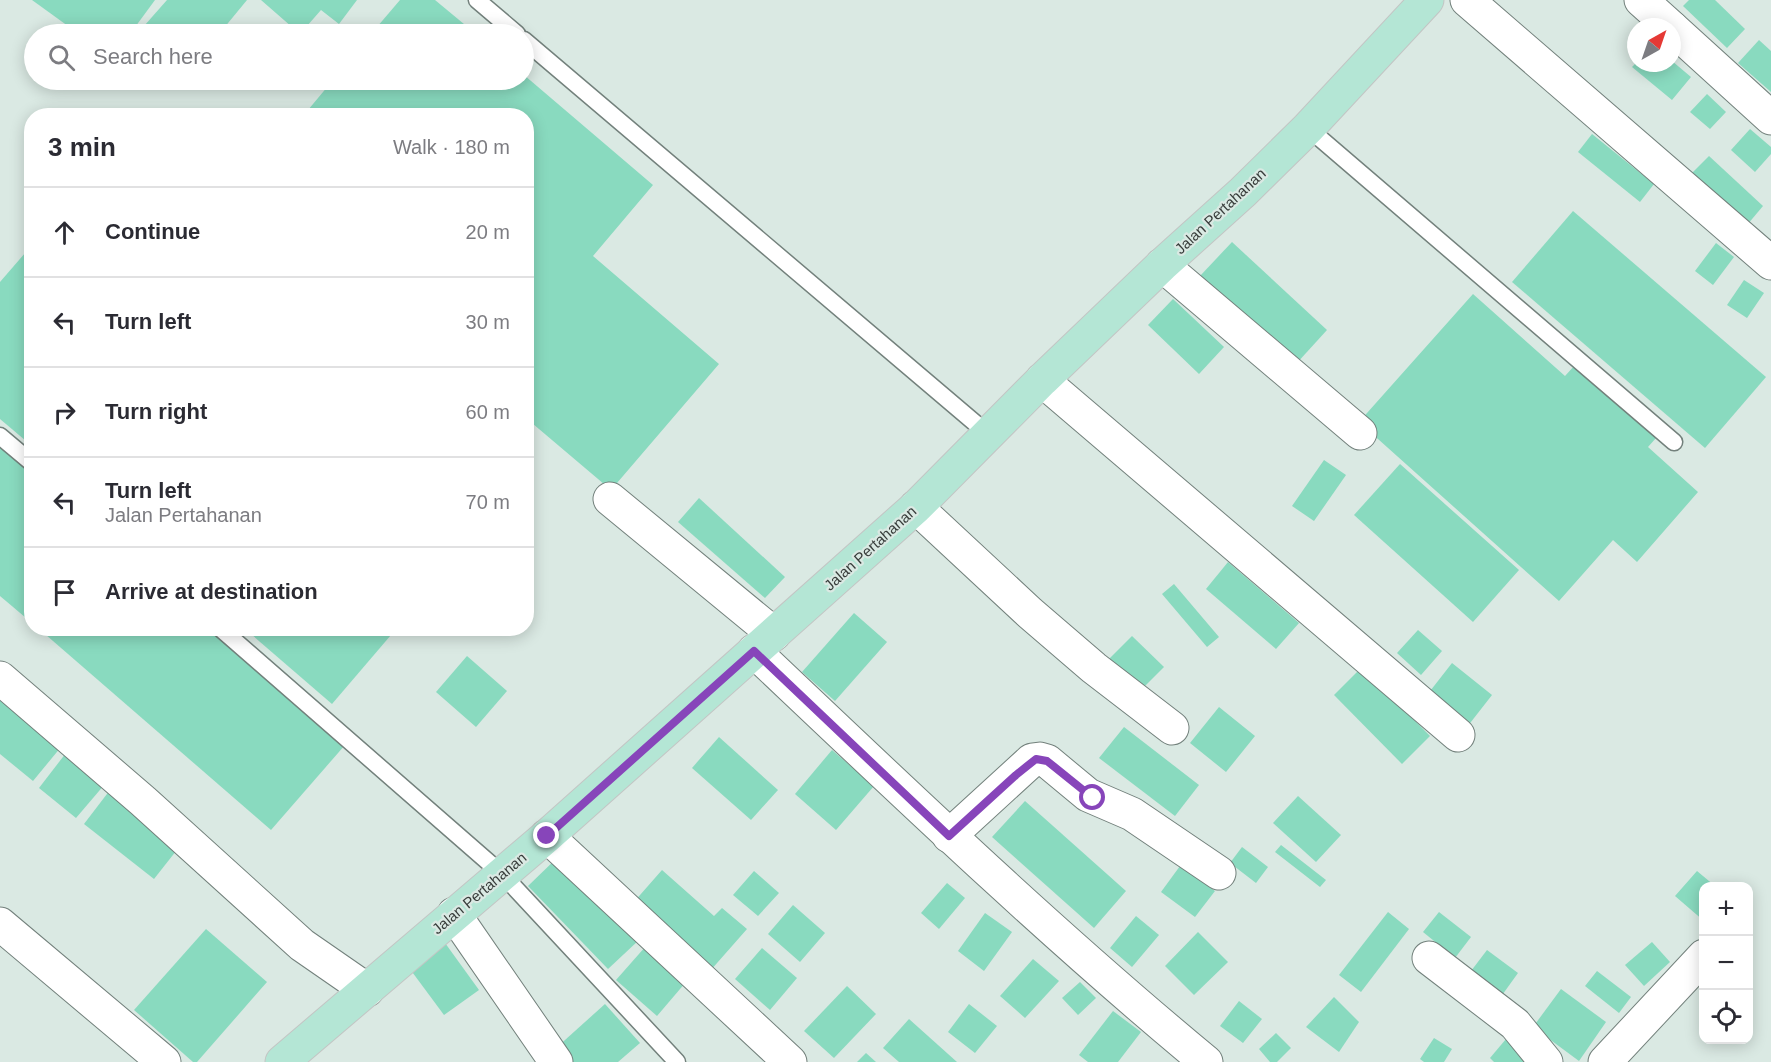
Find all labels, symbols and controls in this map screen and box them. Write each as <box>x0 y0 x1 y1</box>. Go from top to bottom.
north arrow <box>1627 18 1681 72</box>
search box <box>24 24 534 90</box>
icon: search <box>45 41 78 74</box>
text: Search here <box>93 44 213 69</box>
text: 3 min <box>48 132 116 162</box>
text: Walk · 180 m <box>393 136 510 158</box>
street label: Jalan Pertahanan <box>1171 165 1269 257</box>
icon: ahead <box>48 216 81 249</box>
text: Continue <box>105 219 200 244</box>
text: 20 m <box>466 221 510 243</box>
icon: left <box>48 306 81 339</box>
text: Turn left <box>105 309 191 334</box>
text: 30 m <box>466 311 510 333</box>
icon: right <box>48 396 81 429</box>
text: Turn right <box>105 399 207 424</box>
text: 60 m <box>466 401 510 423</box>
text: Turn left <box>105 478 191 503</box>
icon: left <box>48 486 81 519</box>
text: 70 m <box>466 491 510 513</box>
street label: Jalan Pertahanan <box>821 502 919 594</box>
text: Jalan Pertahanan <box>105 504 262 526</box>
icon: arrive <box>48 576 81 609</box>
text: Arrive at destination <box>105 579 318 604</box>
route start <box>1079 784 1105 810</box>
route end <box>533 822 559 848</box>
street label: Jalan Pertahanan <box>428 849 530 937</box>
map controls <box>1699 882 1753 1044</box>
button: + <box>1699 882 1753 936</box>
button: − <box>1699 936 1753 990</box>
button: locate <box>1699 990 1753 1044</box>

